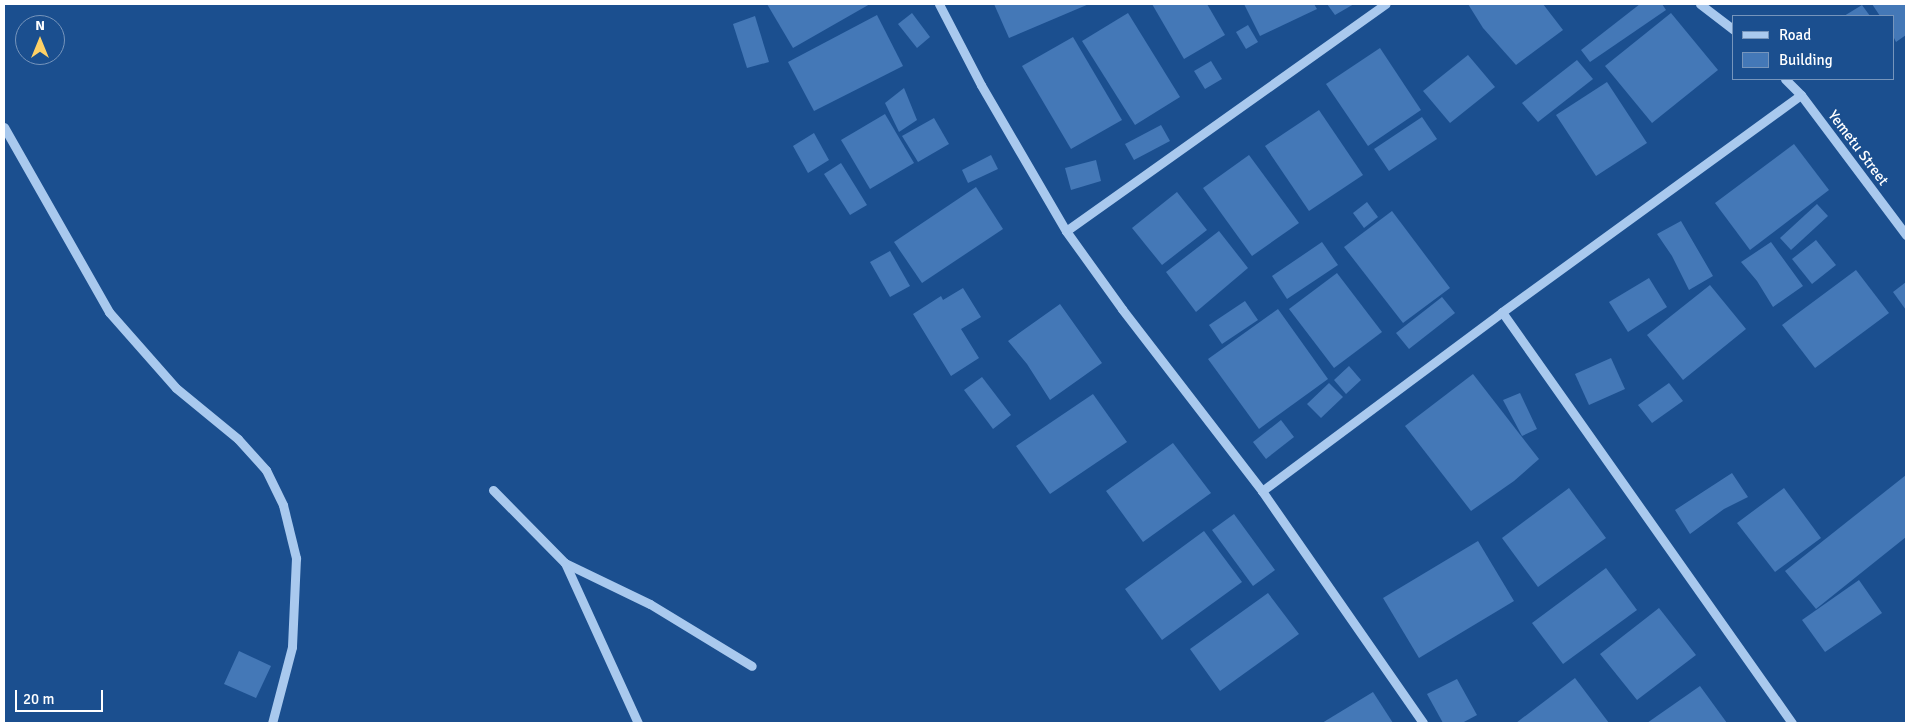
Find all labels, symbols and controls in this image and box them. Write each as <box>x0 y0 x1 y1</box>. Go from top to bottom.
north arrow <box>15 15 65 65</box>
legend <box>1732 15 1895 80</box>
text: N <box>35 17 45 34</box>
text: Road <box>1779 26 1811 44</box>
text: Building <box>1779 51 1833 69</box>
street label: Yemetu Street <box>1824 107 1892 189</box>
scale bar <box>18 680 105 712</box>
text: 20 m <box>23 690 54 708</box>

